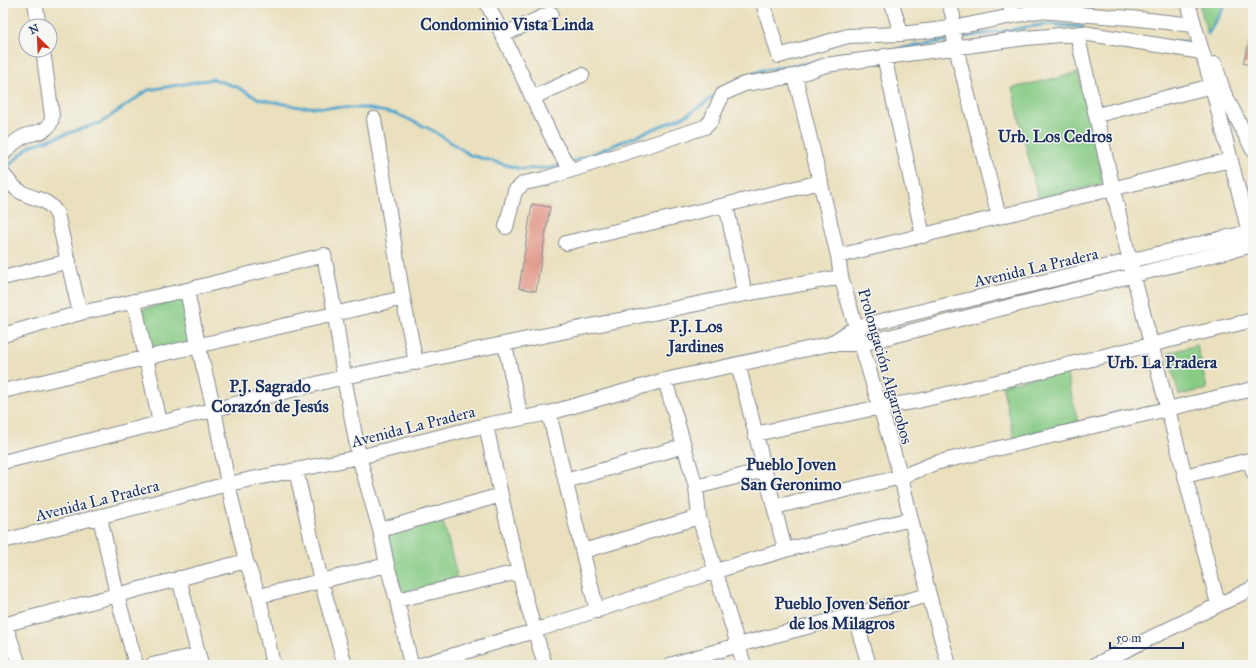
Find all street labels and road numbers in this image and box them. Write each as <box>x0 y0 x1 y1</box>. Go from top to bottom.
street label: Avenida La Pradera <box>971 244 1100 291</box>
street label: Prolongación Algarrobos <box>853 286 917 447</box>
street label: Avenida La Pradera <box>348 402 477 451</box>
street label: Avenida La Pradera <box>32 476 161 525</box>

